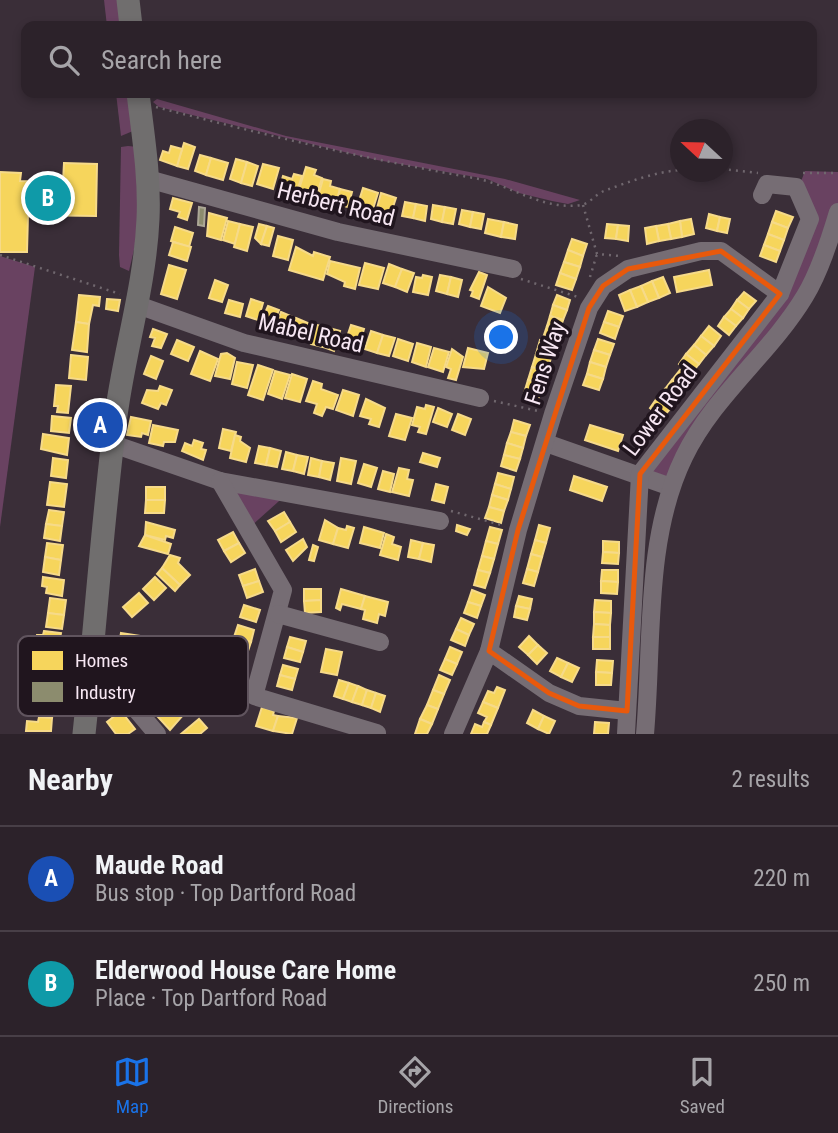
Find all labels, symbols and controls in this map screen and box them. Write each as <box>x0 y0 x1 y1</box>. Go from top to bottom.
search box <box>21 21 817 98</box>
icon: search <box>45 41 83 79</box>
text: Search here <box>101 45 222 75</box>
north arrow <box>670 119 733 182</box>
pin: B <box>25 172 71 224</box>
street label: Herbert Road <box>274 177 397 232</box>
street label: Mabel Road <box>256 308 366 359</box>
street label: Fens Way <box>519 318 572 408</box>
your location <box>484 320 518 354</box>
street label: Lower Road <box>618 360 703 461</box>
pin: A <box>77 399 123 451</box>
legend <box>18 636 248 716</box>
text: Homes <box>75 649 128 672</box>
text: Industry <box>75 681 136 704</box>
text: Nearby <box>28 762 113 797</box>
text: 2 results <box>732 766 810 793</box>
text: Maude Road <box>95 850 224 880</box>
text: A <box>44 865 58 892</box>
text: 220 m <box>753 865 810 892</box>
text: Bus stop · Top Dartford Road <box>95 880 356 907</box>
text: Elderwood House Care Home <box>95 955 396 985</box>
text: B <box>45 970 57 997</box>
text: 250 m <box>753 970 810 997</box>
text: Place · Top Dartford Road <box>95 985 327 1012</box>
tab: Map <box>113 1053 151 1118</box>
tab: Directions <box>377 1053 453 1118</box>
tab: Saved <box>680 1053 725 1118</box>

